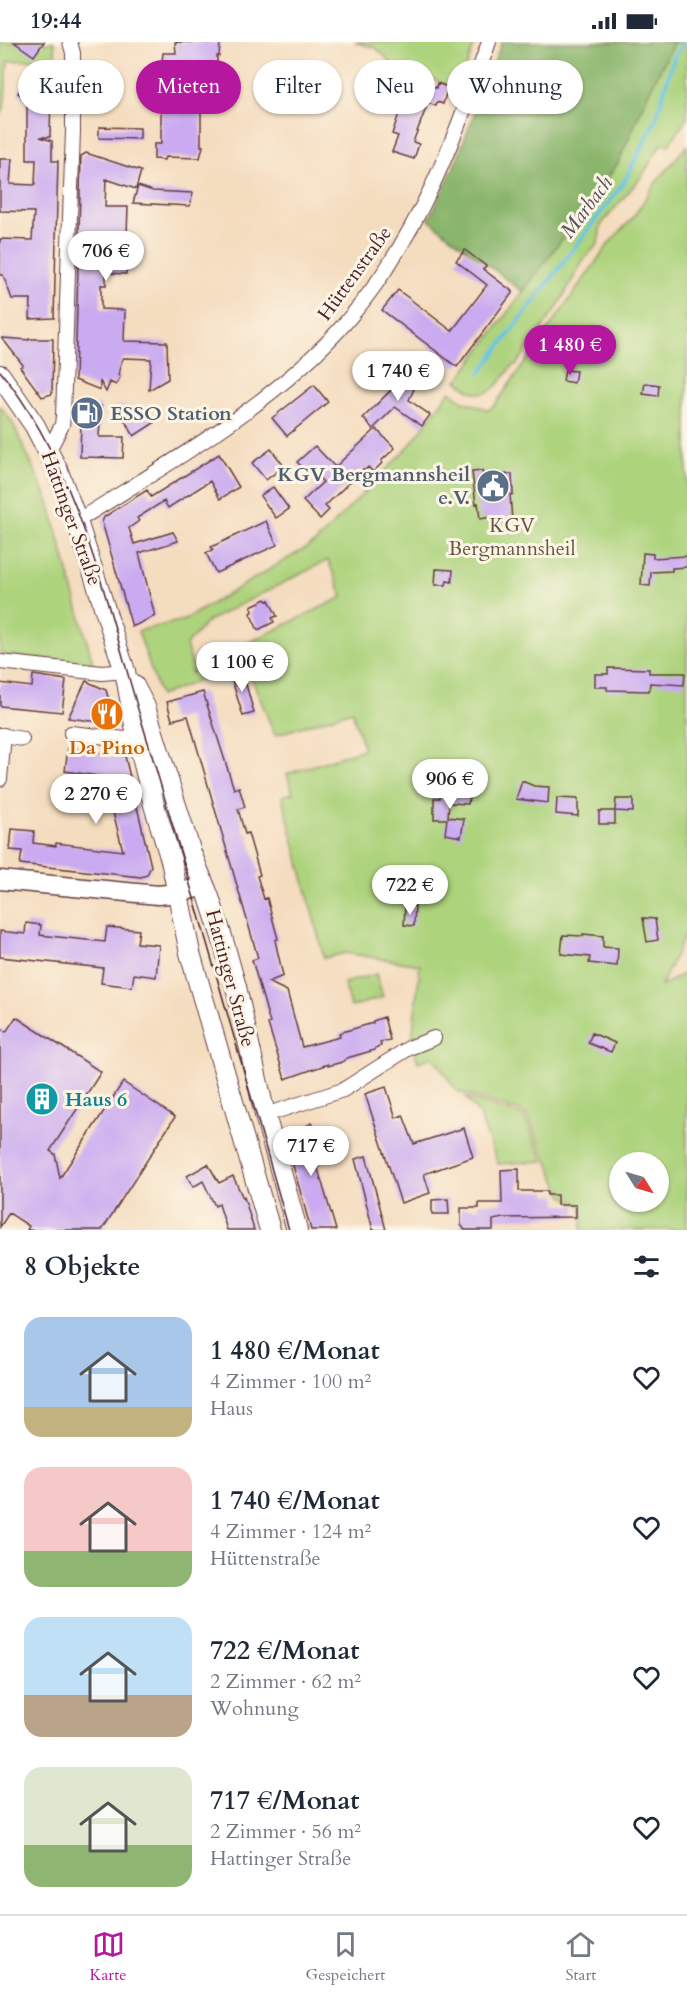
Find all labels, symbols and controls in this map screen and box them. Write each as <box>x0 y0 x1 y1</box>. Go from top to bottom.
text: 19:44 <box>30 6 81 36</box>
chip: Kaufen <box>18 60 124 114</box>
chip: Mieten <box>136 60 241 114</box>
chip: Filter <box>253 60 342 114</box>
chip: Neu <box>354 60 435 114</box>
chip: Wohnung <box>447 60 583 114</box>
water label: Marbach <box>553 170 619 244</box>
street label: Hüttenstraße <box>311 221 398 326</box>
pin: 706 € <box>64 231 148 282</box>
text: 706 € <box>82 237 130 264</box>
pin: 1 480 € <box>515 325 625 376</box>
text: 1 480 € <box>538 331 602 358</box>
pin: 1 740 € <box>343 351 453 402</box>
text: 1 740 € <box>366 357 430 384</box>
fuel station icon: ESSO Station <box>69 395 105 431</box>
place label: ESSO Station <box>110 400 232 427</box>
street label: Hattinger Straße <box>35 447 108 589</box>
place label: KGV Bergmannsheil e.V. <box>277 461 470 511</box>
public building icon: KGV Bergmannsheil e.V. <box>475 468 511 504</box>
park label: KGV Bergmannsheil <box>449 512 575 562</box>
pin: 1 100 € <box>187 642 297 693</box>
text: 1 100 € <box>210 648 274 675</box>
restaurant icon: Da Pino <box>89 696 125 732</box>
place label: Da Pino <box>69 734 145 761</box>
pin: 906 € <box>408 759 492 810</box>
text: 906 € <box>426 765 474 792</box>
pin: 2 270 € <box>41 774 151 825</box>
text: 2 270 € <box>64 780 128 807</box>
pin: 722 € <box>368 865 452 916</box>
text: 722 € <box>386 871 434 898</box>
street label: Hattinger Straße <box>199 906 262 1050</box>
building icon: Haus 6 <box>24 1081 60 1117</box>
place label: Haus 6 <box>65 1086 127 1113</box>
pin: 717 € <box>269 1126 353 1177</box>
text: 717 € <box>287 1132 335 1159</box>
north arrow <box>609 1152 669 1212</box>
map controls <box>609 1152 669 1212</box>
text: 8 Objekte <box>24 1249 140 1284</box>
icon: filters <box>630 1250 663 1283</box>
text: 1 480 €/Monat <box>210 1333 380 1368</box>
icon: home <box>72 1341 144 1413</box>
icon: heart <box>630 1361 663 1394</box>
text: 4 Zimmer · 100 m² <box>210 1368 371 1395</box>
text: Haus <box>210 1395 253 1422</box>
text: 1 740 €/Monat <box>210 1483 380 1518</box>
icon: home <box>72 1491 144 1563</box>
icon: heart <box>630 1511 663 1544</box>
text: 4 Zimmer · 124 m² <box>210 1518 371 1545</box>
text: Hüttenstraße <box>210 1545 321 1572</box>
text: 722 €/Monat <box>210 1633 359 1668</box>
icon: home <box>72 1641 144 1713</box>
icon: heart <box>630 1661 663 1694</box>
text: 2 Zimmer · 62 m² <box>210 1668 361 1695</box>
text: Wohnung <box>210 1695 299 1722</box>
text: 717 €/Monat <box>210 1783 359 1818</box>
icon: home <box>72 1791 144 1863</box>
icon: heart <box>630 1811 663 1844</box>
text: 2 Zimmer · 56 m² <box>210 1818 361 1845</box>
text: Hattinger Straße <box>210 1845 351 1872</box>
tab: Karte <box>90 1928 127 1986</box>
tab: Gespeichert <box>306 1928 385 1986</box>
tab: Start <box>564 1928 597 1986</box>

